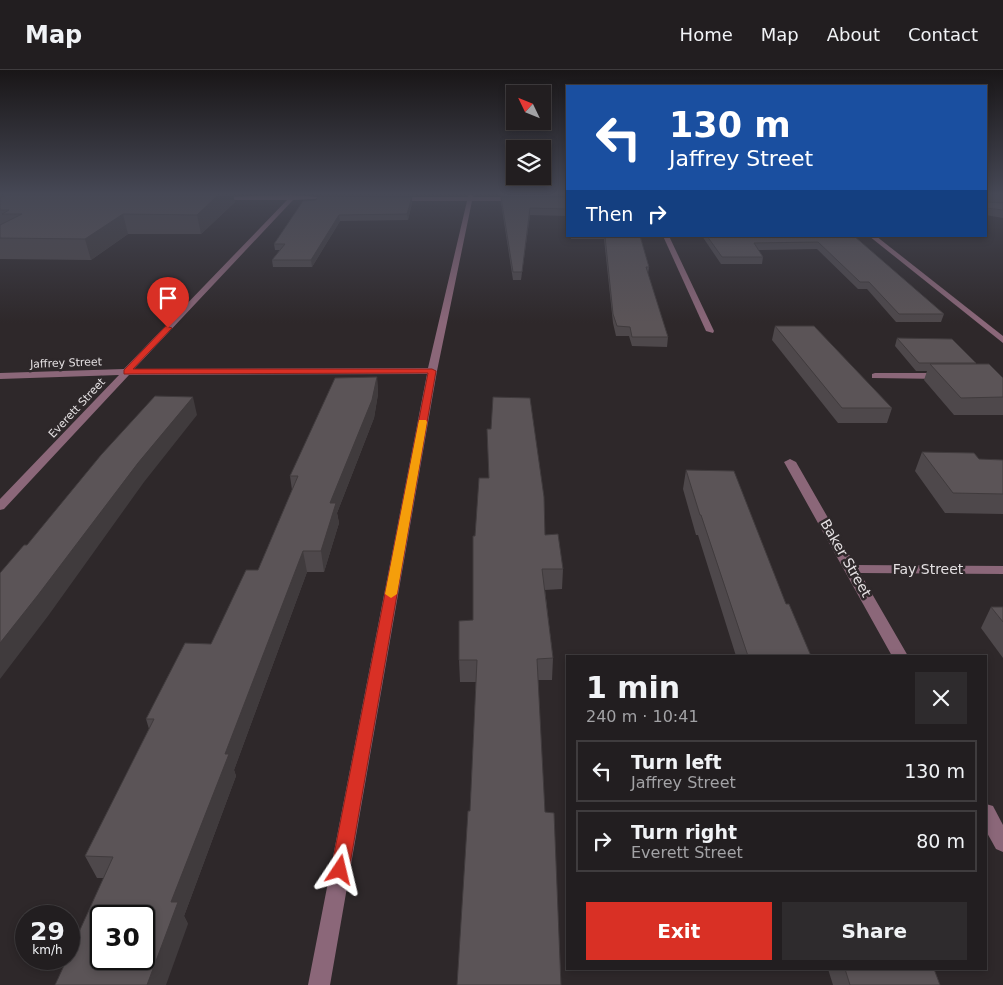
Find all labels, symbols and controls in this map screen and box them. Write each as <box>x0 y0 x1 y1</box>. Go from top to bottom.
text: Map <box>25 21 82 49</box>
text: Home <box>680 24 733 45</box>
text: Map <box>761 24 799 45</box>
text: About <box>827 24 880 45</box>
text: Contact <box>908 24 978 45</box>
north arrow <box>506 85 551 130</box>
map controls <box>506 85 551 185</box>
icon: left <box>586 105 651 170</box>
text: 130 m <box>669 105 791 145</box>
button: layers <box>506 140 551 185</box>
text: Jaffrey Street <box>669 146 813 171</box>
icon: right <box>643 200 671 228</box>
text: Then <box>586 203 633 225</box>
pin <box>147 277 189 328</box>
icon: arrive <box>154 284 182 312</box>
street label: Jaffrey Street <box>29 355 103 371</box>
street label: Everett Street <box>46 375 108 441</box>
street label: Baker Street <box>817 516 875 600</box>
street label: Fay Street <box>893 561 964 577</box>
text: 1 min <box>586 670 680 705</box>
button: close <box>915 672 967 724</box>
text: 240 m · 10:41 <box>586 707 699 726</box>
text: Turn left <box>631 751 722 773</box>
icon: left <box>588 757 616 785</box>
text: 130 m <box>904 760 965 782</box>
text: Jaffrey Street <box>631 773 736 792</box>
text: Turn right <box>631 821 737 843</box>
icon: right <box>588 827 616 855</box>
text: 80 m <box>916 830 965 852</box>
position arrow <box>313 843 365 895</box>
text: Everett Street <box>631 843 743 862</box>
button: Exit <box>586 902 772 960</box>
button: Share <box>782 902 967 960</box>
speed limit sign: 30 <box>90 905 155 970</box>
text: 29 <box>30 917 65 946</box>
text: km/h <box>32 943 63 957</box>

